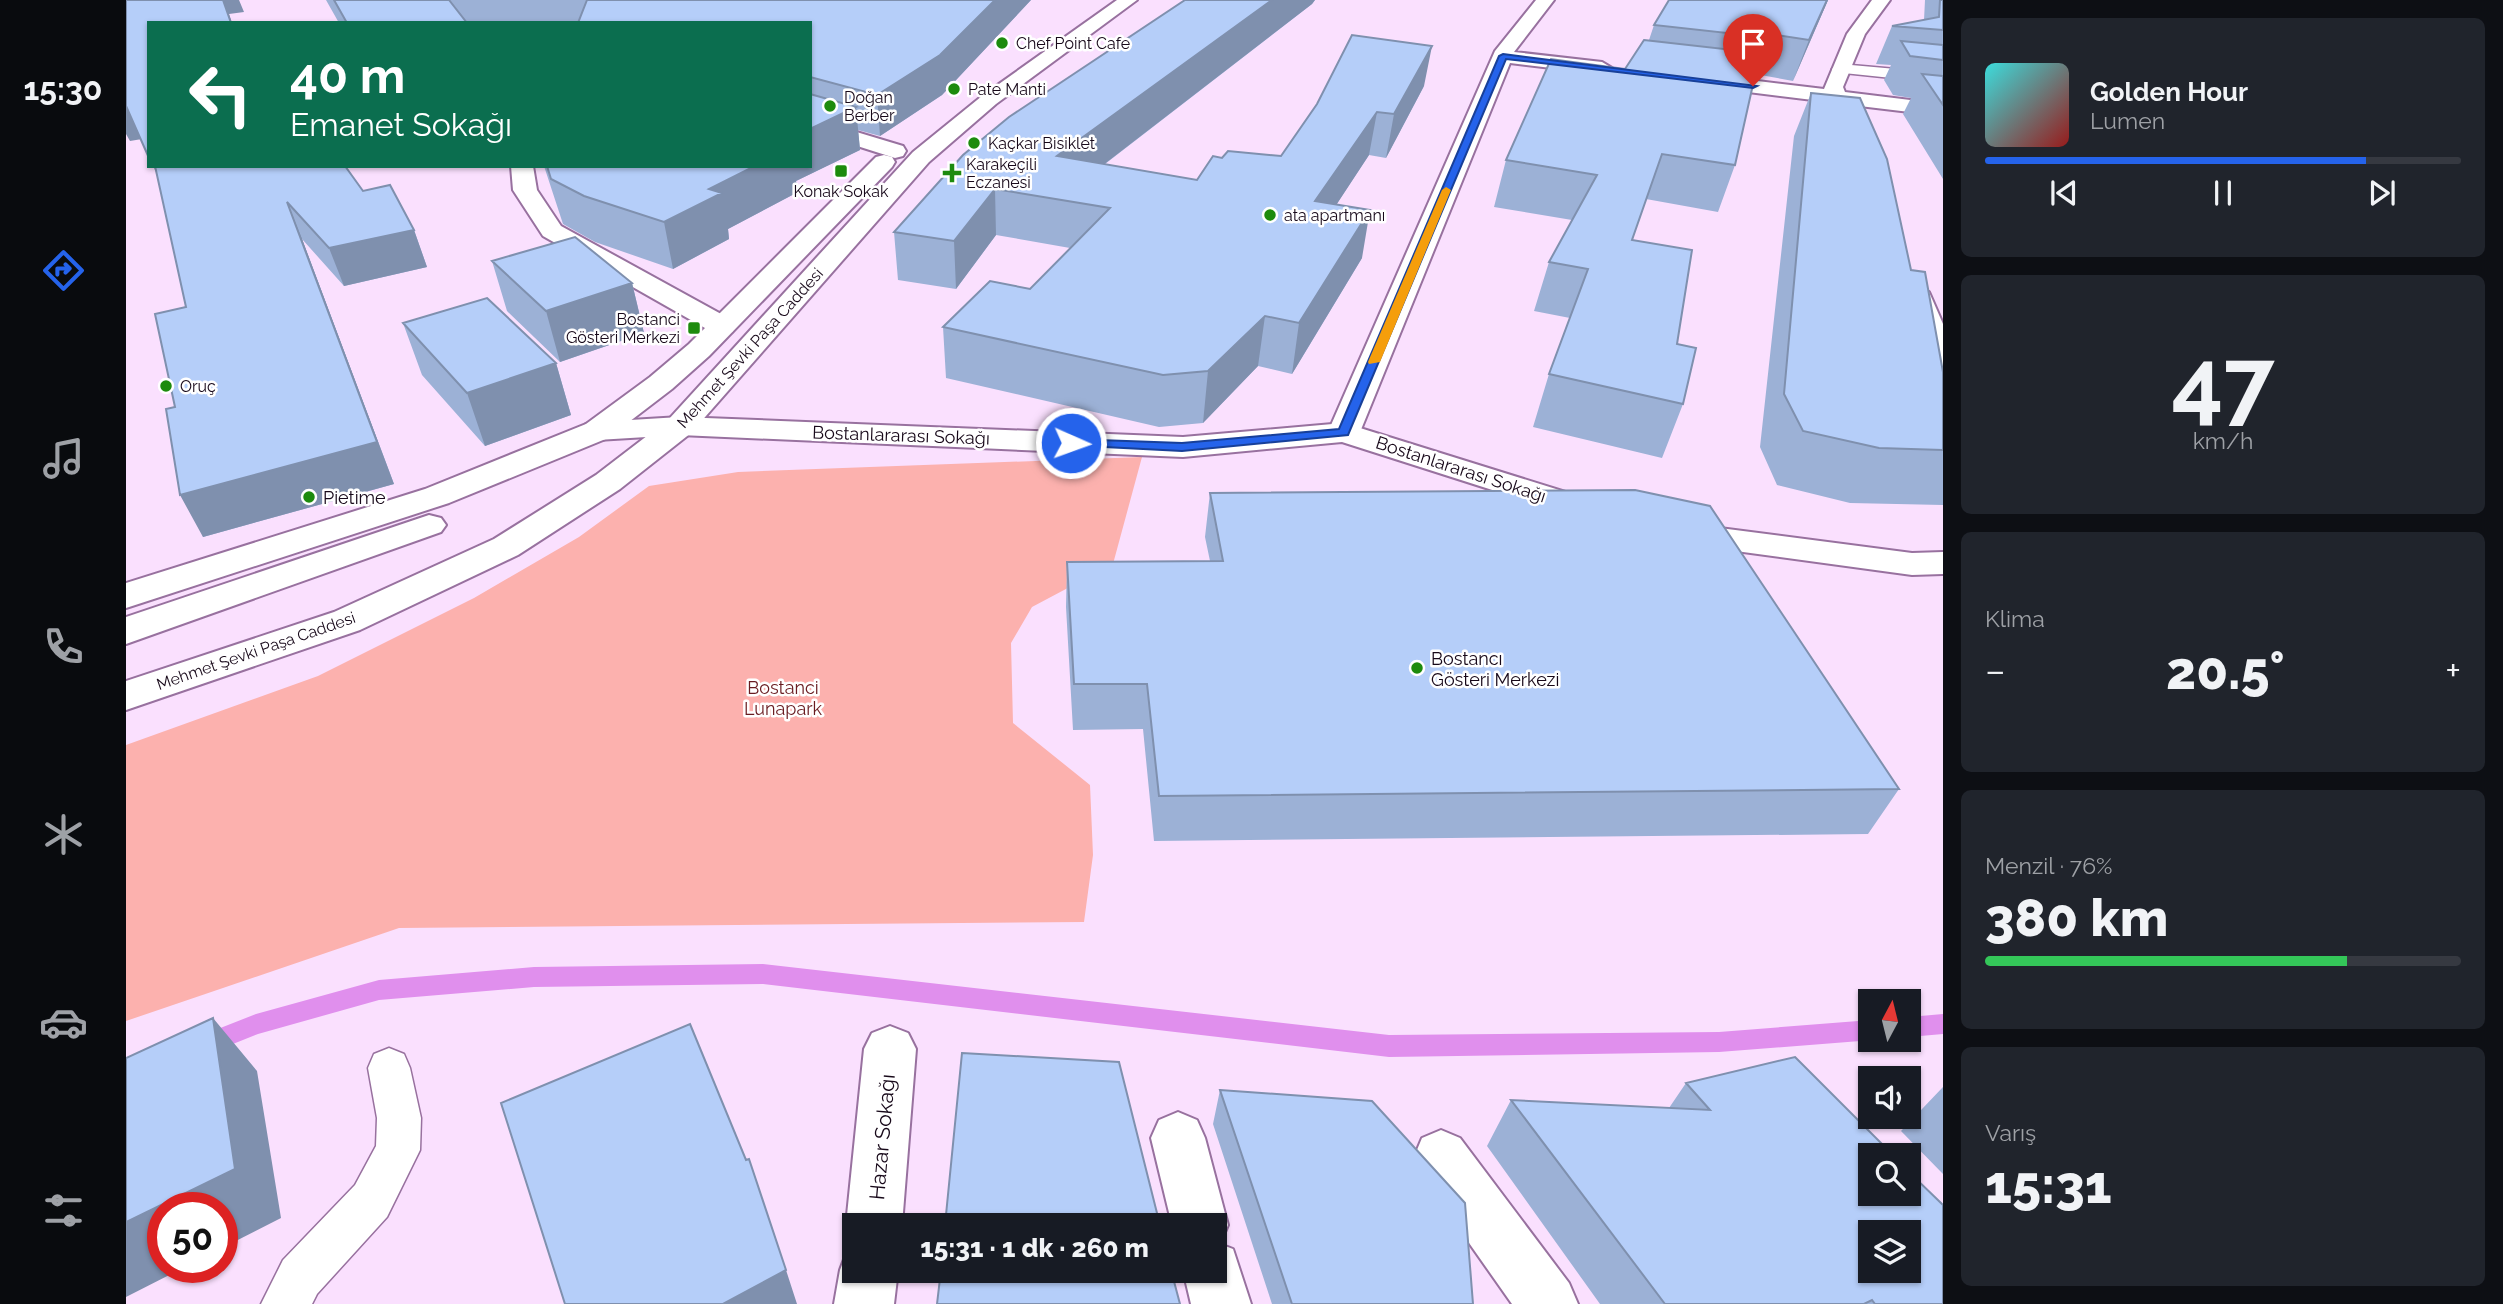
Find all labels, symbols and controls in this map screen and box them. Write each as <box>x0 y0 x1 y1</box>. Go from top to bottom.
pin <box>1723 14 1783 86</box>
icon: arrive <box>1734 25 1772 63</box>
place label: Chef Point Cafe <box>1016 34 1130 53</box>
marker: Chef Point Cafe <box>994 35 1010 51</box>
text: 40 m <box>290 47 405 104</box>
icon: left <box>175 49 266 140</box>
text: 15:30 <box>24 70 102 107</box>
text: Golden Hour <box>2090 77 2248 107</box>
place label: Pate Manti <box>968 80 1046 99</box>
marker: Pate Manti <box>946 81 962 97</box>
place label: Doğan Berber <box>844 88 895 125</box>
marker: Doğan Berber <box>822 98 838 114</box>
text: Emanet Sokağı <box>290 106 512 143</box>
text: Lumen <box>2090 107 2165 134</box>
place label: Kaçkar Bisiklet <box>988 134 1096 153</box>
marker: Kaçkar Bisiklet <box>966 135 982 151</box>
place label: Karakeçili Eczanesi <box>966 155 1037 192</box>
marker: Konak Sokak <box>833 163 849 179</box>
marker: Karakeçili Eczanesi <box>944 165 960 181</box>
icon: previous <box>2045 174 2083 212</box>
icon: pause <box>2204 174 2242 212</box>
icon: next <box>2363 174 2401 212</box>
place label: Konak Sokak <box>794 182 889 201</box>
place label: ata apartmanı <box>1284 206 1385 225</box>
marker: ata apartmanı <box>1262 207 1278 223</box>
icon: directions <box>39 246 88 295</box>
street label: Mehmet Şevki Paşa Caddesi <box>673 264 827 432</box>
place label: Bostanci Gösteri Merkezi <box>566 310 680 347</box>
marker: Bostanci Gösteri Merkezi <box>686 320 702 336</box>
text: 47 <box>2171 328 2275 435</box>
place label: Oruç <box>180 377 216 396</box>
marker: Oruç <box>158 378 174 394</box>
position arrow <box>1034 406 1108 480</box>
street label: Bostanlararası Sokağı <box>812 421 990 449</box>
text: km/h <box>2193 427 2253 454</box>
street label: Bostanlararası Sokağı <box>1373 432 1549 506</box>
icon: music <box>39 434 88 483</box>
place label: Pietime <box>323 487 386 508</box>
marker: Pietime <box>301 489 317 505</box>
text: Klima <box>1985 605 2045 632</box>
street label: Mehmet Şevki Paşa Caddesi <box>154 608 358 694</box>
icon: phone <box>39 622 88 671</box>
text: 20.5° <box>2166 640 2285 701</box>
place label: Bostancı Gösteri Merkezi <box>1431 648 1559 690</box>
text: − <box>1985 648 2005 693</box>
text: + <box>2445 648 2461 693</box>
marker: Bostancı Gösteri Merkezi <box>1409 660 1425 676</box>
park label: Bostanci Lunapark <box>744 677 823 719</box>
icon: climate <box>39 810 88 859</box>
text: Menzil · 76% <box>1985 852 2112 879</box>
text: 380 km <box>1985 887 2168 948</box>
north arrow <box>1858 989 1922 1052</box>
map controls <box>1858 989 1921 1283</box>
icon: car <box>39 998 88 1047</box>
button: sound <box>1858 1066 1921 1129</box>
street label: Hazar Sokağı <box>864 1073 900 1201</box>
text: Varış <box>1985 1119 2036 1146</box>
button: search <box>1858 1143 1921 1206</box>
text: 15:31 <box>1985 1154 2112 1215</box>
icon: filters <box>39 1186 88 1235</box>
speed limit sign: 50 <box>147 1192 238 1283</box>
button: layers <box>1858 1220 1921 1283</box>
text: 15:31 · 1 dk · 260 m <box>920 1233 1149 1263</box>

